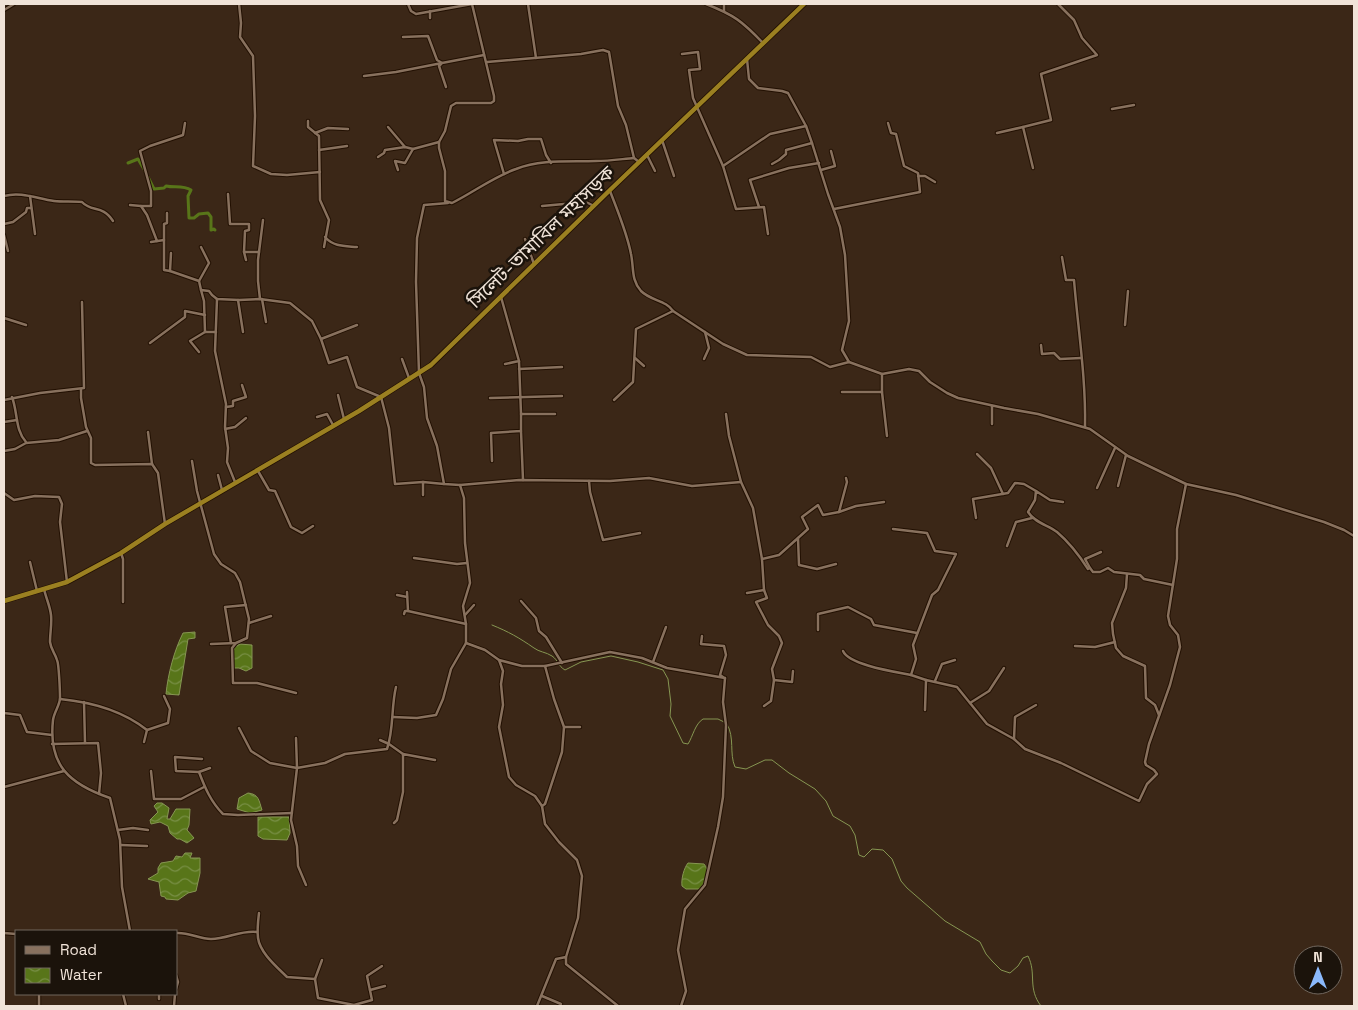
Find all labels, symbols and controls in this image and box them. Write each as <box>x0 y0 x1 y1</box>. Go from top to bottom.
street label: সিলেট-তামাবিল মহাসড়ক <box>462 160 620 314</box>
legend <box>15 930 178 995</box>
text: Road <box>60 940 97 959</box>
north arrow <box>1293 945 1343 995</box>
text: N <box>1313 948 1323 966</box>
text: Water <box>60 965 103 984</box>

